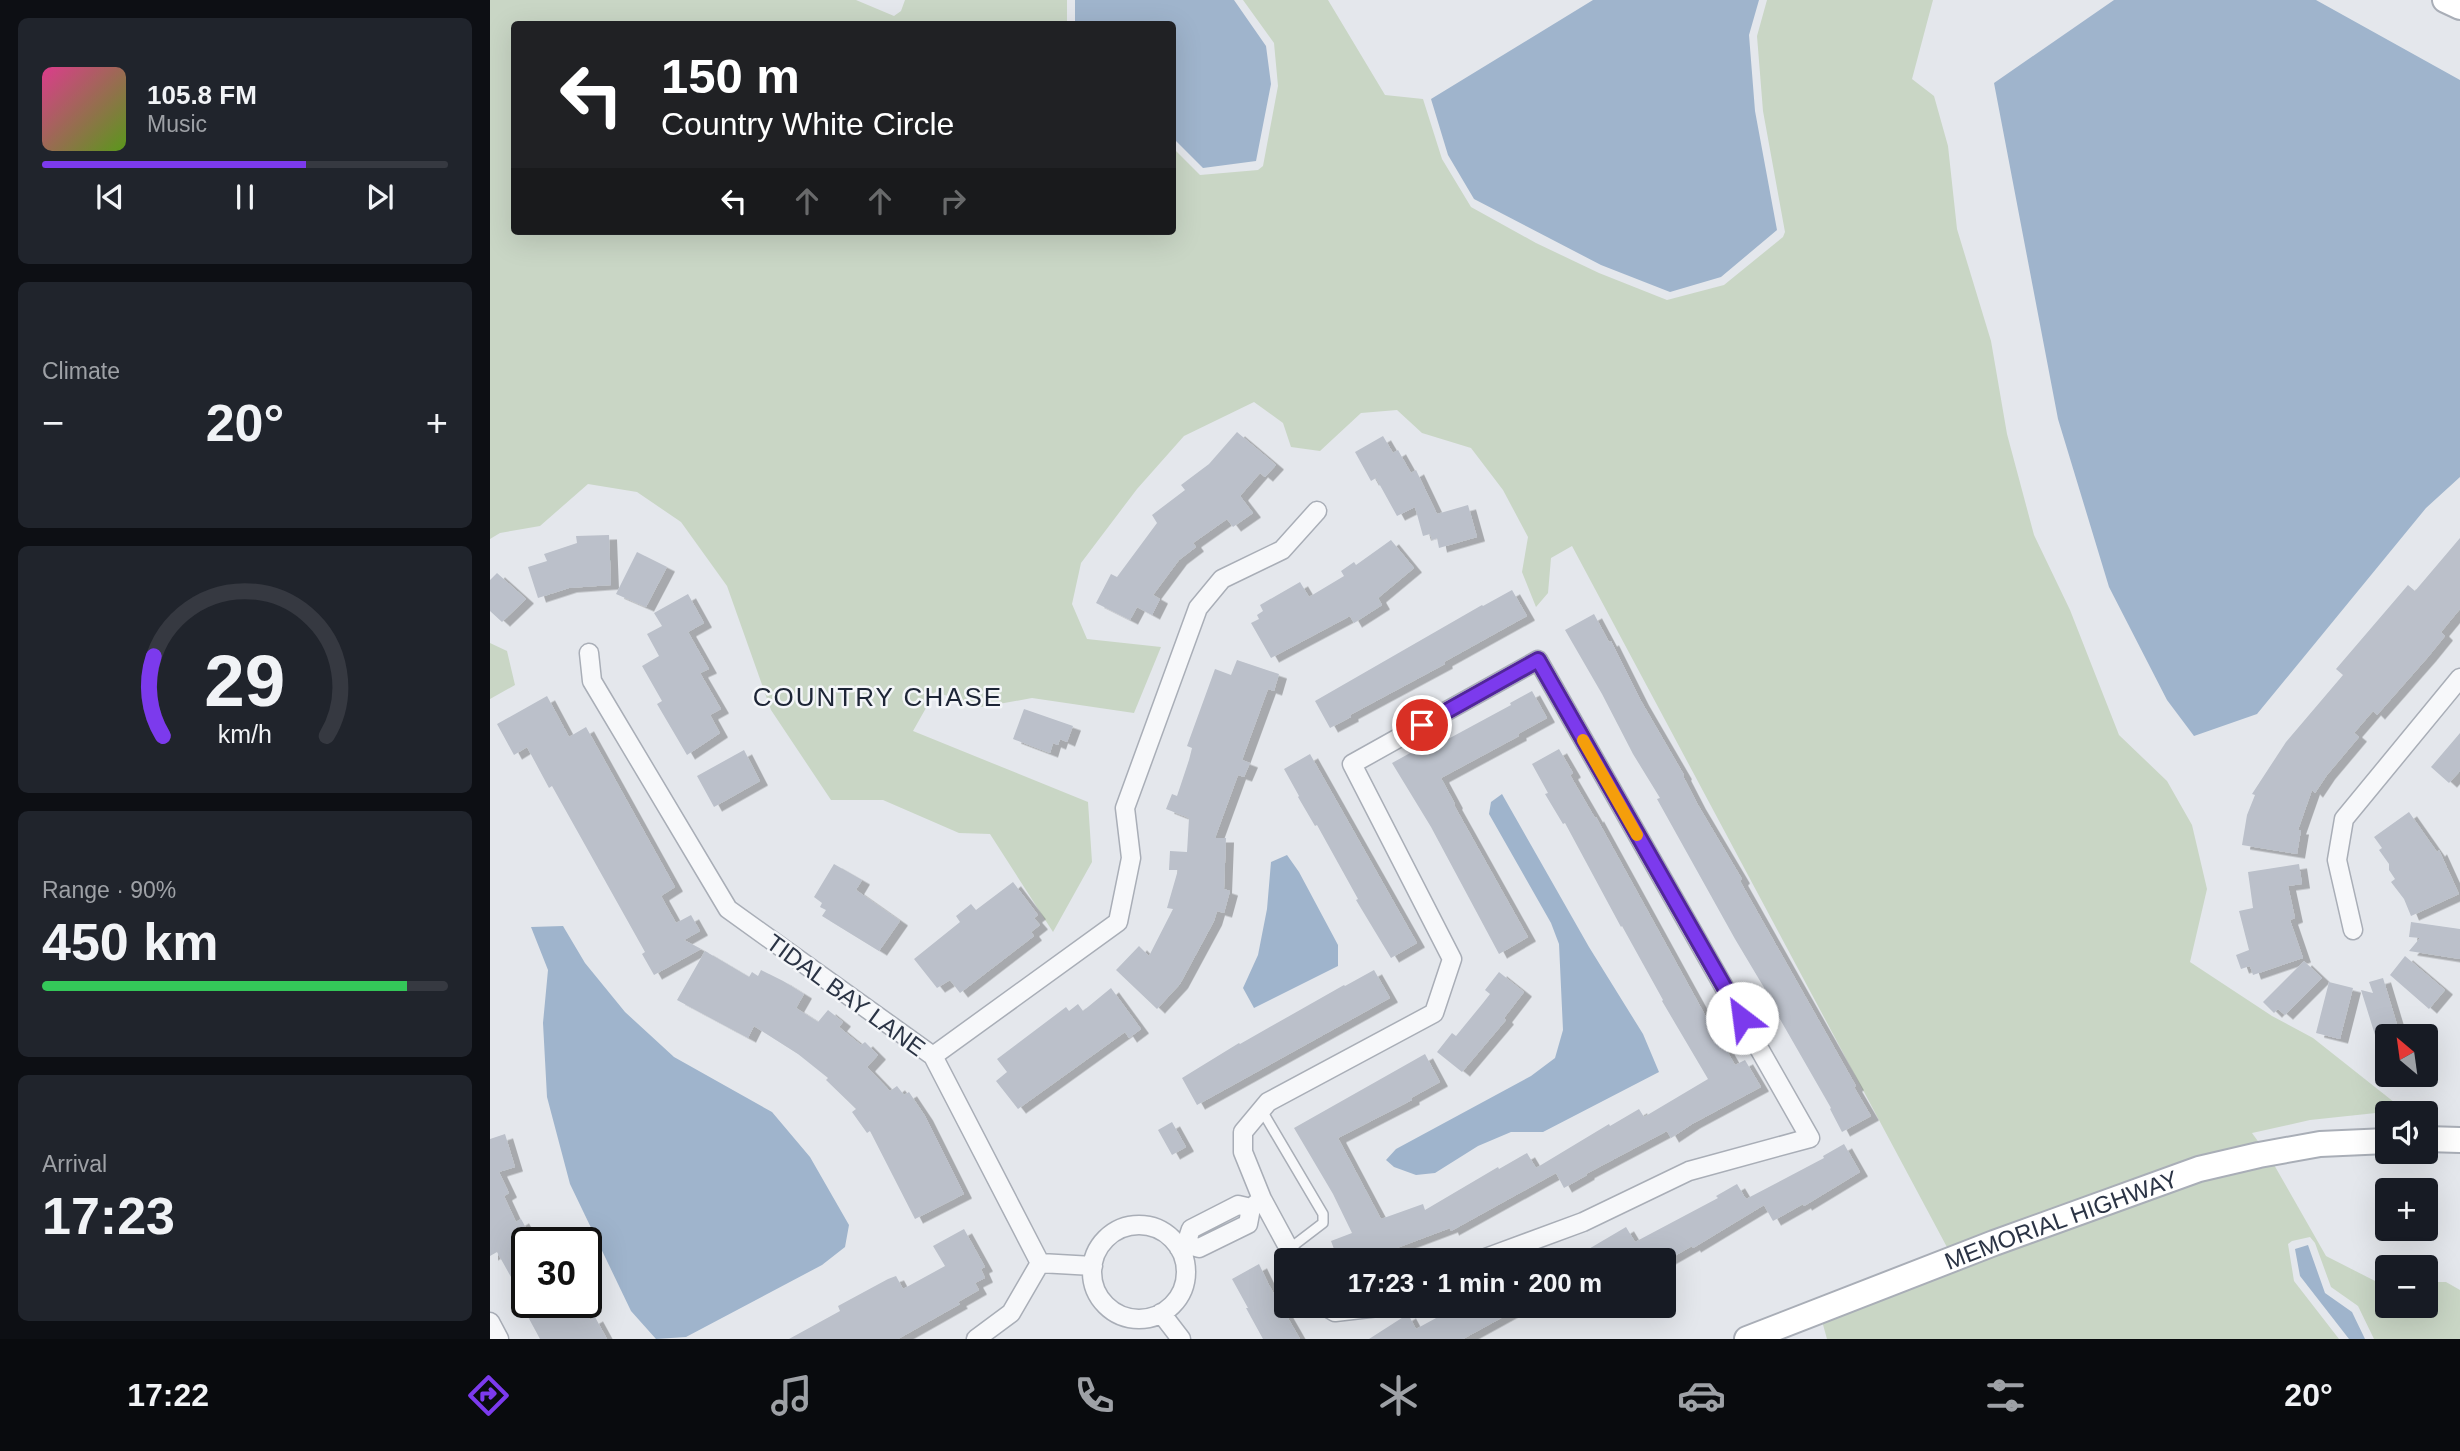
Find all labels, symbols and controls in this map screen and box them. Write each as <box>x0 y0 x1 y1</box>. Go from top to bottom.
icon: left <box>546 49 637 140</box>
text: 150 m <box>661 49 800 103</box>
text: 105.8 FM <box>147 80 257 110</box>
text: Country White Circle <box>661 106 954 142</box>
text: Music <box>147 111 207 137</box>
icon: previous <box>91 178 129 216</box>
icon: pause <box>226 178 264 216</box>
icon: next <box>361 178 399 216</box>
icon: left <box>715 182 753 220</box>
icon: ahead <box>788 182 826 220</box>
icon: ahead <box>861 182 899 220</box>
icon: right <box>934 182 972 220</box>
text: Climate <box>42 358 120 384</box>
text: 20° <box>206 394 284 452</box>
text: − <box>42 402 64 444</box>
text: + <box>426 402 448 444</box>
text: 29 <box>205 640 285 721</box>
district label: COUNTRY CHASE <box>753 682 1003 712</box>
pin <box>1392 695 1452 755</box>
icon: arrive <box>1403 706 1441 744</box>
text: km/h <box>218 719 272 747</box>
text: Range · 90% <box>42 877 176 903</box>
text: 450 km <box>42 913 218 971</box>
street label: TIDAL BAY LANE <box>762 929 930 1061</box>
position arrow <box>1705 981 1779 1055</box>
north arrow <box>2375 1024 2438 1087</box>
map controls <box>2375 1024 2438 1318</box>
button: sound <box>2375 1101 2438 1164</box>
text: Arrival <box>42 1151 107 1177</box>
street label: MEMORIAL HIGHWAY <box>1941 1164 2181 1274</box>
button: + <box>2375 1178 2438 1241</box>
text: 17:23 <box>42 1187 175 1245</box>
speed limit sign: 30 <box>511 1227 602 1318</box>
button: − <box>2375 1255 2438 1318</box>
text: 17:23 · 1 min · 200 m <box>1348 1268 1602 1298</box>
icon: directions <box>464 1371 513 1420</box>
icon: music <box>767 1371 816 1420</box>
icon: phone <box>1070 1371 1119 1420</box>
icon: climate <box>1374 1371 1423 1420</box>
icon: car <box>1677 1371 1726 1420</box>
icon: filters <box>1981 1371 2030 1420</box>
text: 17:22 <box>127 1377 209 1413</box>
text: 20° <box>2284 1377 2333 1413</box>

